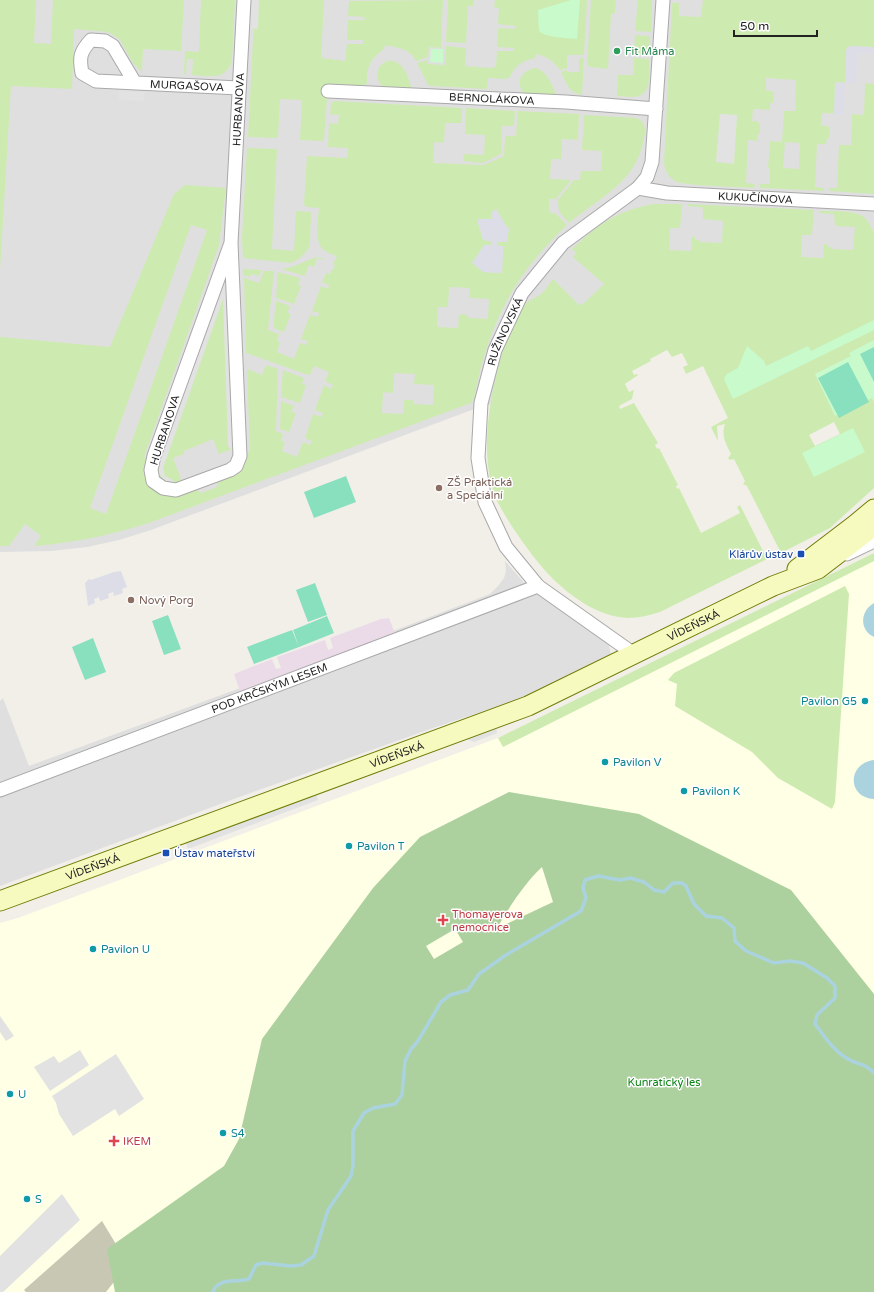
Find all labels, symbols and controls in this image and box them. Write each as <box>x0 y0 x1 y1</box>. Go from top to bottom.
scale bar <box>734 12 817 38</box>
text: 50 m <box>740 19 769 33</box>
place label: Fit Máma <box>625 45 674 58</box>
marker: Fit Máma <box>612 46 622 56</box>
street label: HURBANOVA <box>230 72 247 146</box>
street label: MURGAŠOVA <box>150 77 225 94</box>
street label: BERNOLÁKOVA <box>449 90 535 107</box>
street label: KUKUČÍNOVA <box>718 189 793 206</box>
street label: RUŽINOVSKÁ <box>485 295 526 367</box>
street label: HURBANOVA <box>147 393 183 467</box>
place label: ZŠ Praktická a Speciální <box>447 475 512 502</box>
marker: ZŠ Praktická a Speciální <box>434 483 444 493</box>
place label: Klárův ústav <box>729 548 793 561</box>
marker: Klárův ústav <box>796 549 806 559</box>
place label: Nový Porg <box>139 594 194 607</box>
marker: Nový Porg <box>126 595 136 605</box>
street label: VÍDEŇSKÁ <box>665 606 722 643</box>
street label: POD KRČSKÝM LESEM <box>210 660 329 716</box>
place label: Pavilon G5 <box>801 695 857 708</box>
marker: Pavilon G5 <box>860 696 870 706</box>
street label: VÍDEŇSKÁ <box>368 738 426 770</box>
place label: Pavilon V <box>613 756 662 769</box>
marker: Pavilon V <box>600 757 610 767</box>
place label: Pavilon K <box>692 785 741 798</box>
marker: Pavilon K <box>679 786 689 796</box>
place label: Pavilon T <box>357 840 405 853</box>
marker: Pavilon T <box>344 841 354 851</box>
place label: Ústav mateřství <box>174 846 255 860</box>
marker: Ústav mateřství <box>161 848 171 858</box>
street label: VÍDEŇSKÁ <box>64 850 122 883</box>
place label: Thomayerova nemocnice <box>452 908 523 934</box>
marker: Thomayerova nemocnice <box>437 914 449 926</box>
place label: Pavilon U <box>101 943 150 956</box>
marker: Pavilon U <box>88 944 98 954</box>
park label: Kunratický les <box>628 1076 700 1089</box>
place label: U <box>18 1088 26 1101</box>
marker: U <box>5 1089 15 1099</box>
place label: S4 <box>231 1127 245 1140</box>
marker: S4 <box>218 1128 228 1138</box>
marker: IKEM <box>108 1135 120 1147</box>
place label: IKEM <box>123 1135 151 1148</box>
place label: S <box>35 1193 42 1206</box>
marker: S <box>22 1194 32 1204</box>

